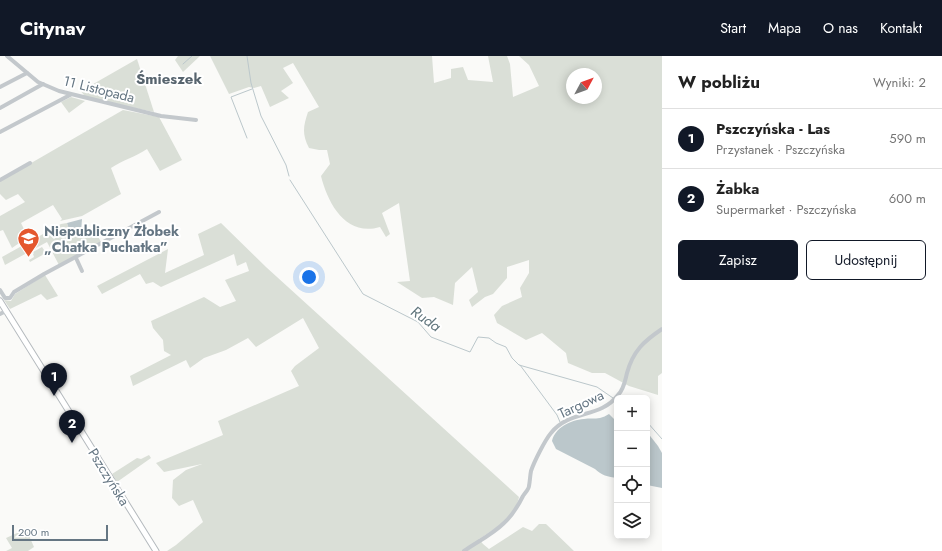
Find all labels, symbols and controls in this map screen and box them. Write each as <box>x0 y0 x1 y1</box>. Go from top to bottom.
text: Citynav <box>20 15 86 42</box>
text: Start <box>720 18 746 38</box>
text: Mapa <box>768 18 801 38</box>
text: O nas <box>823 18 858 38</box>
text: Kontakt <box>880 18 922 38</box>
district label: Śmieszek <box>136 68 202 90</box>
north arrow <box>566 68 602 104</box>
street label: 11 Listopada <box>61 70 137 108</box>
text: W pobliżu <box>678 70 760 94</box>
text: Wyniki: 2 <box>873 73 926 92</box>
text: Pszczyńska - Las <box>716 118 830 140</box>
text: 1 <box>688 129 694 148</box>
text: 590 m <box>889 129 926 148</box>
text: Przystanek · Pszczyńska <box>716 140 845 159</box>
text: Żabka <box>716 178 759 200</box>
text: 2 <box>687 189 695 208</box>
text: 600 m <box>889 189 926 208</box>
text: Supermarket · Pszczyńska <box>716 200 856 219</box>
place label: Niepubliczny Żłobek „Chatka Puchatka” <box>44 221 179 257</box>
school or university icon: Niepubliczny Żłobek „Chatka Puchatka” <box>15 226 41 259</box>
button: Zapisz <box>678 240 798 280</box>
button: Udostępnij <box>806 240 926 280</box>
your location <box>299 267 319 287</box>
water label: Ruda <box>406 301 446 338</box>
pin: 1 <box>41 363 67 396</box>
street label: Targowa <box>555 385 607 423</box>
map controls <box>614 395 650 539</box>
button: + <box>614 395 650 431</box>
pin: 2 <box>59 410 85 443</box>
button: − <box>614 431 650 467</box>
street label: Pszczyńska <box>83 444 135 510</box>
button: locate <box>614 467 650 503</box>
button: layers <box>614 503 650 539</box>
scale bar <box>12 523 108 542</box>
text: 200 m <box>18 524 49 540</box>

